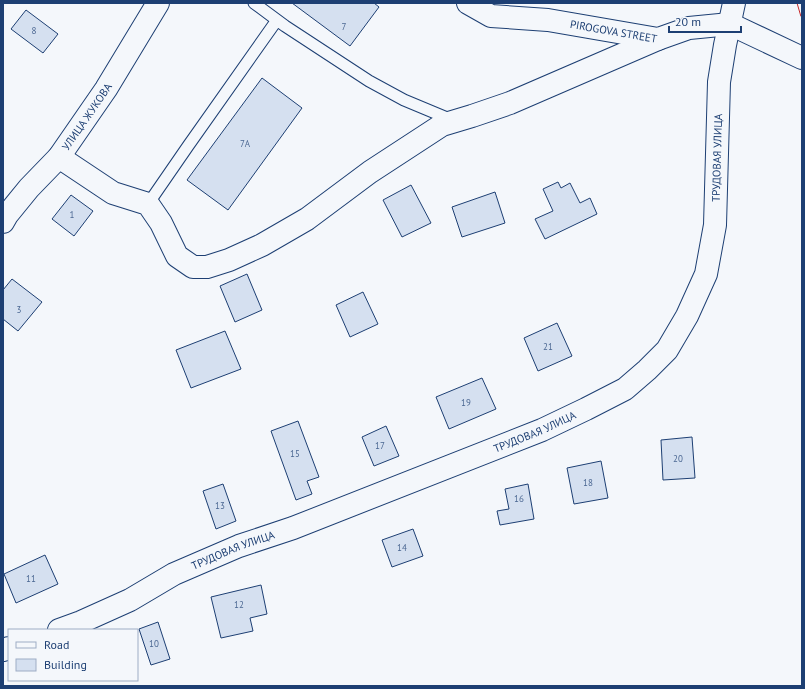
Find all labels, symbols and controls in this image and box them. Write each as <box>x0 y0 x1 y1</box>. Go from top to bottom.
scale bar <box>669 8 741 34</box>
text: 20 m <box>675 14 701 29</box>
street label: PIROGOVA STREET <box>569 17 658 46</box>
house number: 7 <box>342 21 347 32</box>
house number: 8 <box>32 25 37 36</box>
street label: УЛИЦА ЖУКОВА <box>59 80 115 153</box>
street label: ТРУДОВАЯ УЛИЦА <box>709 113 725 202</box>
house number: 7А <box>240 138 251 149</box>
house number: 1 <box>70 209 75 220</box>
house number: 3 <box>17 304 22 315</box>
house number: 21 <box>543 341 553 352</box>
house number: 19 <box>461 397 471 408</box>
street label: ТРУДОВАЯ УЛИЦА <box>491 408 579 455</box>
house number: 17 <box>375 440 385 451</box>
house number: 15 <box>290 448 300 459</box>
house number: 20 <box>673 453 683 464</box>
house number: 18 <box>583 477 593 488</box>
house number: 16 <box>514 493 524 504</box>
house number: 13 <box>215 500 225 511</box>
street label: ТРУДОВАЯ УЛИЦА <box>189 527 277 573</box>
house number: 14 <box>397 542 407 553</box>
house number: 11 <box>26 573 36 584</box>
house number: 12 <box>234 599 244 610</box>
legend <box>8 629 138 681</box>
text: Road <box>44 637 69 652</box>
house number: 10 <box>149 638 159 649</box>
text: Building <box>44 657 87 672</box>

